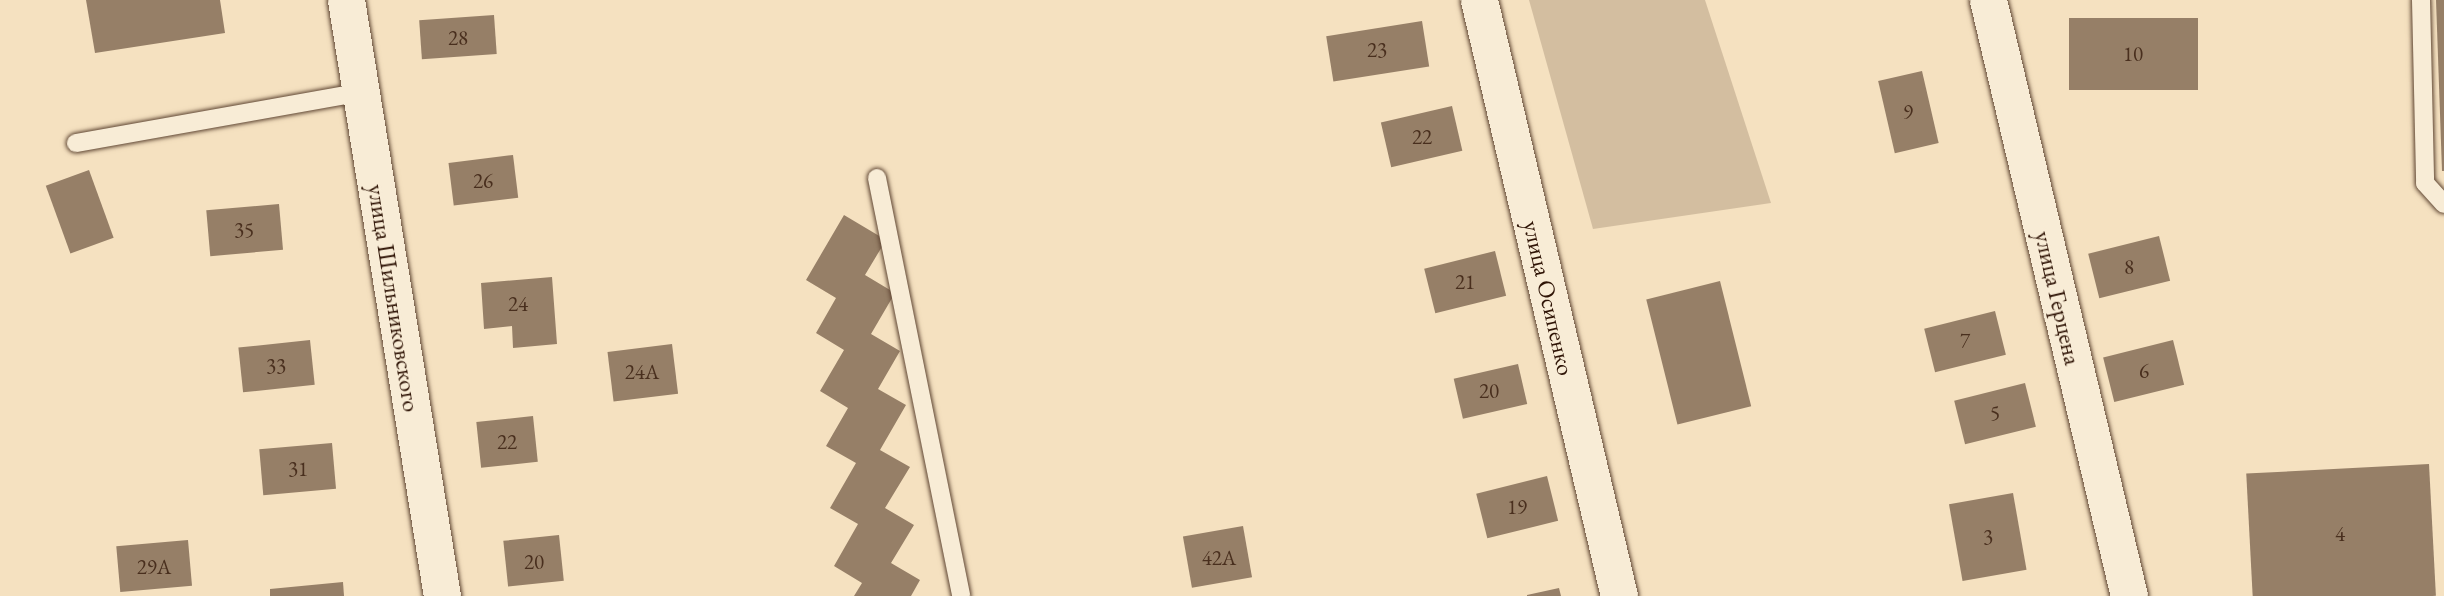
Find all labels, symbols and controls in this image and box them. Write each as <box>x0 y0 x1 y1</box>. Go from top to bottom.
house number: 28 <box>448 25 468 51</box>
house number: 23 <box>1367 37 1387 63</box>
house number: 10 <box>2123 41 2143 67</box>
house number: 9 <box>1903 99 1913 125</box>
house number: 22 <box>1412 124 1432 150</box>
house number: 26 <box>473 168 493 194</box>
street label: улица Шильниковского <box>362 182 426 414</box>
house number: 35 <box>234 217 254 243</box>
street label: улица Осипенко <box>1517 218 1581 378</box>
street label: улица Герцена <box>2029 228 2087 368</box>
house number: 8 <box>2124 254 2134 280</box>
house number: 21 <box>1455 269 1475 295</box>
house number: 24 <box>508 291 528 317</box>
house number: 7 <box>1960 328 1970 354</box>
house number: 33 <box>266 353 286 379</box>
house number: 6 <box>2139 358 2149 384</box>
house number: 24А <box>625 359 659 385</box>
house number: 20 <box>1479 378 1499 404</box>
house number: 5 <box>1990 400 2000 426</box>
house number: 22 <box>497 429 517 455</box>
house number: 31 <box>288 456 308 482</box>
house number: 19 <box>1507 494 1527 520</box>
house number: 4 <box>2335 521 2345 547</box>
house number: 3 <box>1983 524 1993 550</box>
house number: 42А <box>1202 545 1236 571</box>
house number: 20 <box>524 549 544 575</box>
house number: 29А <box>137 554 171 580</box>

